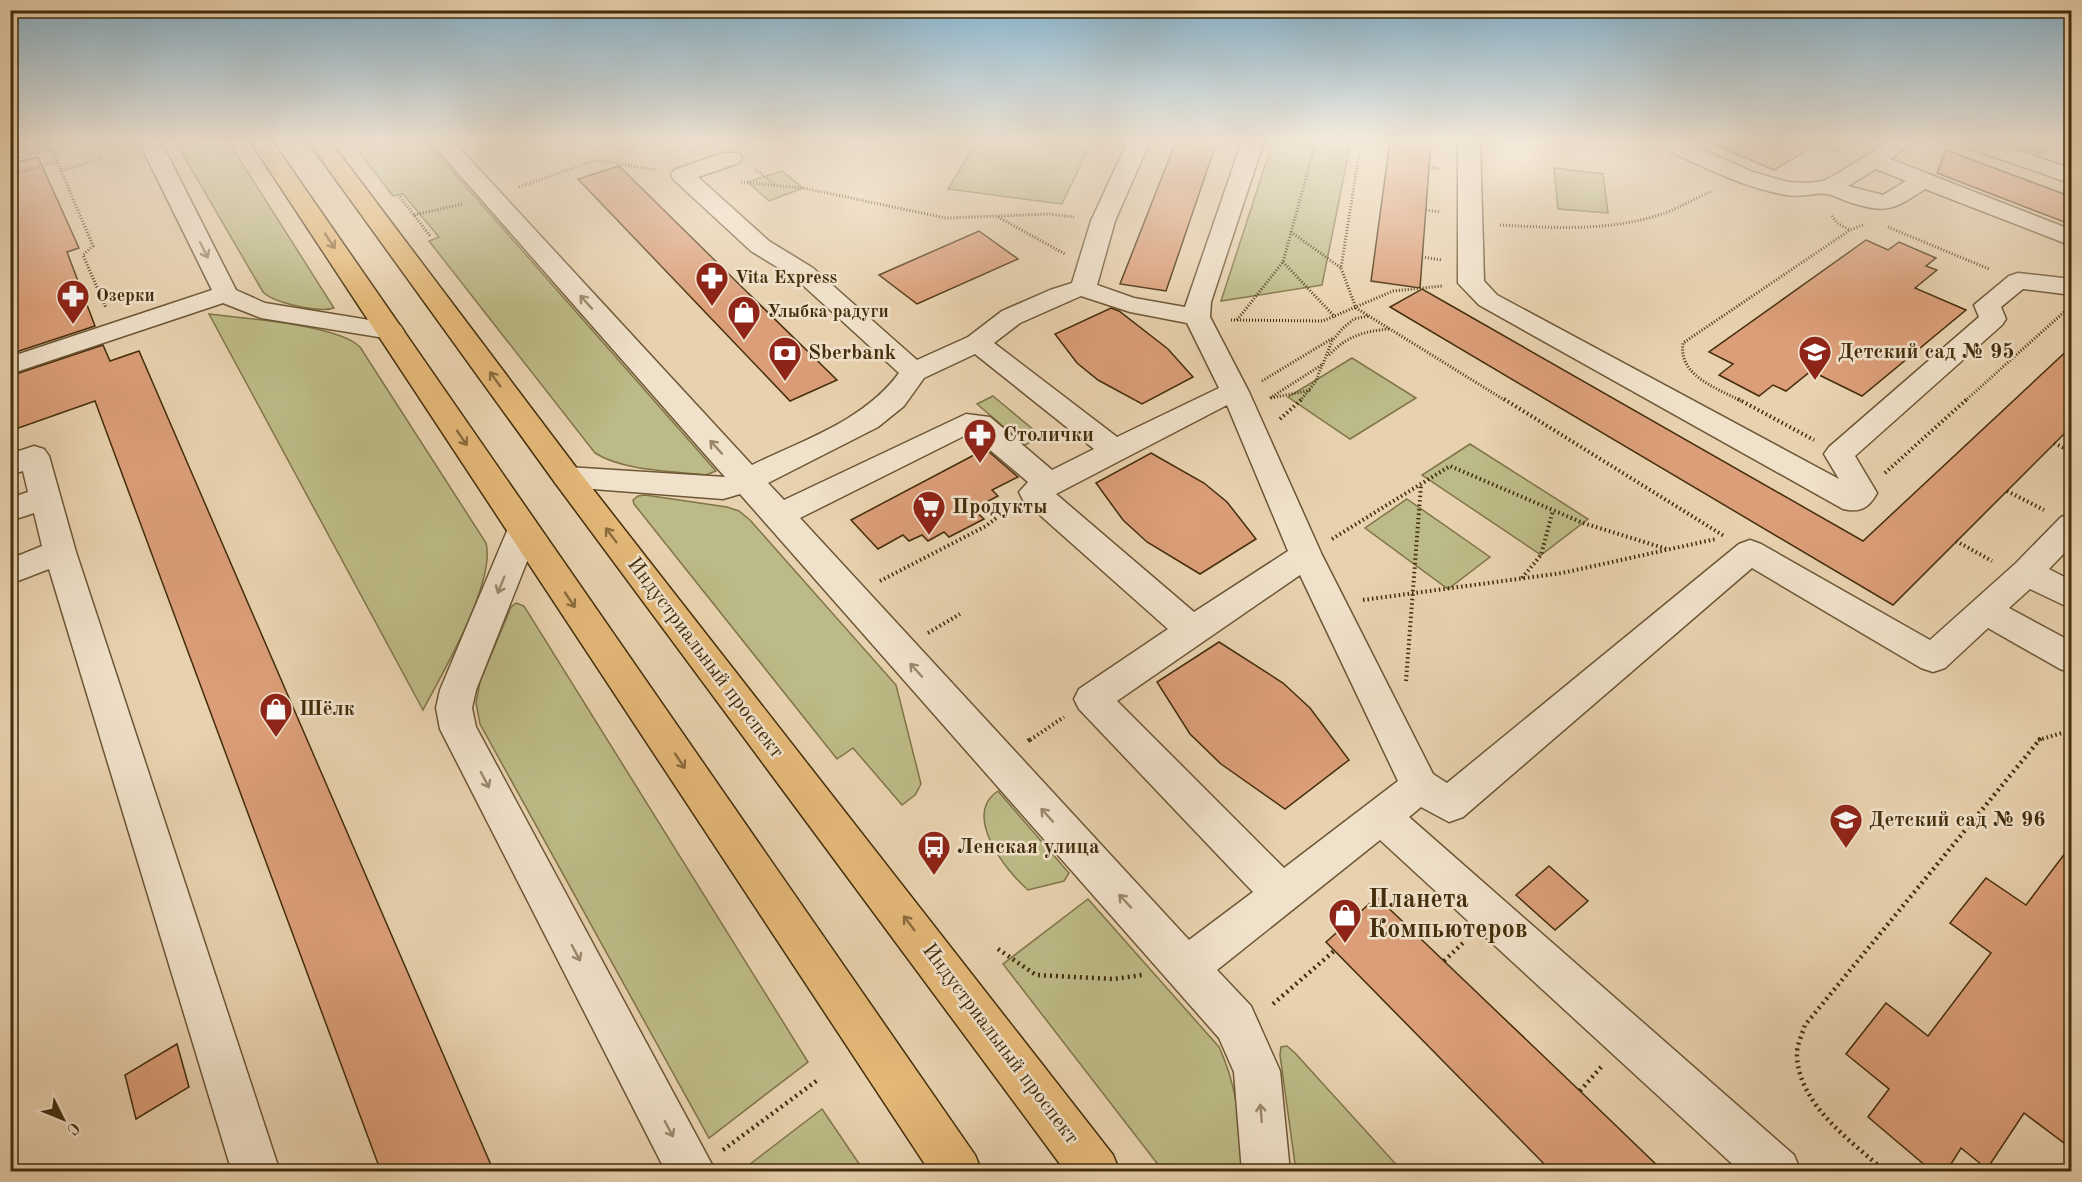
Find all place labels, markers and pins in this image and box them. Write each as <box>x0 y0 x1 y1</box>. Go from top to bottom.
pharmacy icon: Vita Express <box>694 260 730 307</box>
place label: Vita Express <box>735 269 837 287</box>
pharmacy icon: Озерки <box>55 278 91 325</box>
place label: Озерки <box>96 287 155 305</box>
shop icon: Улыбка радуги <box>726 294 762 341</box>
place label: Улыбка радуги <box>767 303 889 321</box>
school or university icon: Детский сад № 95 <box>1797 334 1833 381</box>
bank icon: Sberbank <box>767 335 803 382</box>
place label: Детский сад № 95 <box>1838 342 2014 363</box>
place label: Sberbank <box>808 343 897 364</box>
pharmacy icon: Столички <box>962 417 998 464</box>
place label: Столички <box>1003 425 1094 446</box>
supermarket icon: Продукты <box>911 489 947 536</box>
place label: Продукты <box>952 497 1048 518</box>
shop icon: Шёлк <box>258 691 294 738</box>
place label: Шёлк <box>299 699 355 720</box>
school or university icon: Детский сад № 96 <box>1828 802 1864 849</box>
place label: Детский сад № 96 <box>1869 810 2045 831</box>
bus stop icon: Ленская улица <box>916 829 952 876</box>
place label: Ленская улица <box>957 837 1100 858</box>
place label: Планета Компьютеров <box>1368 887 1528 943</box>
shop icon: Планета Компьютеров <box>1327 897 1363 944</box>

